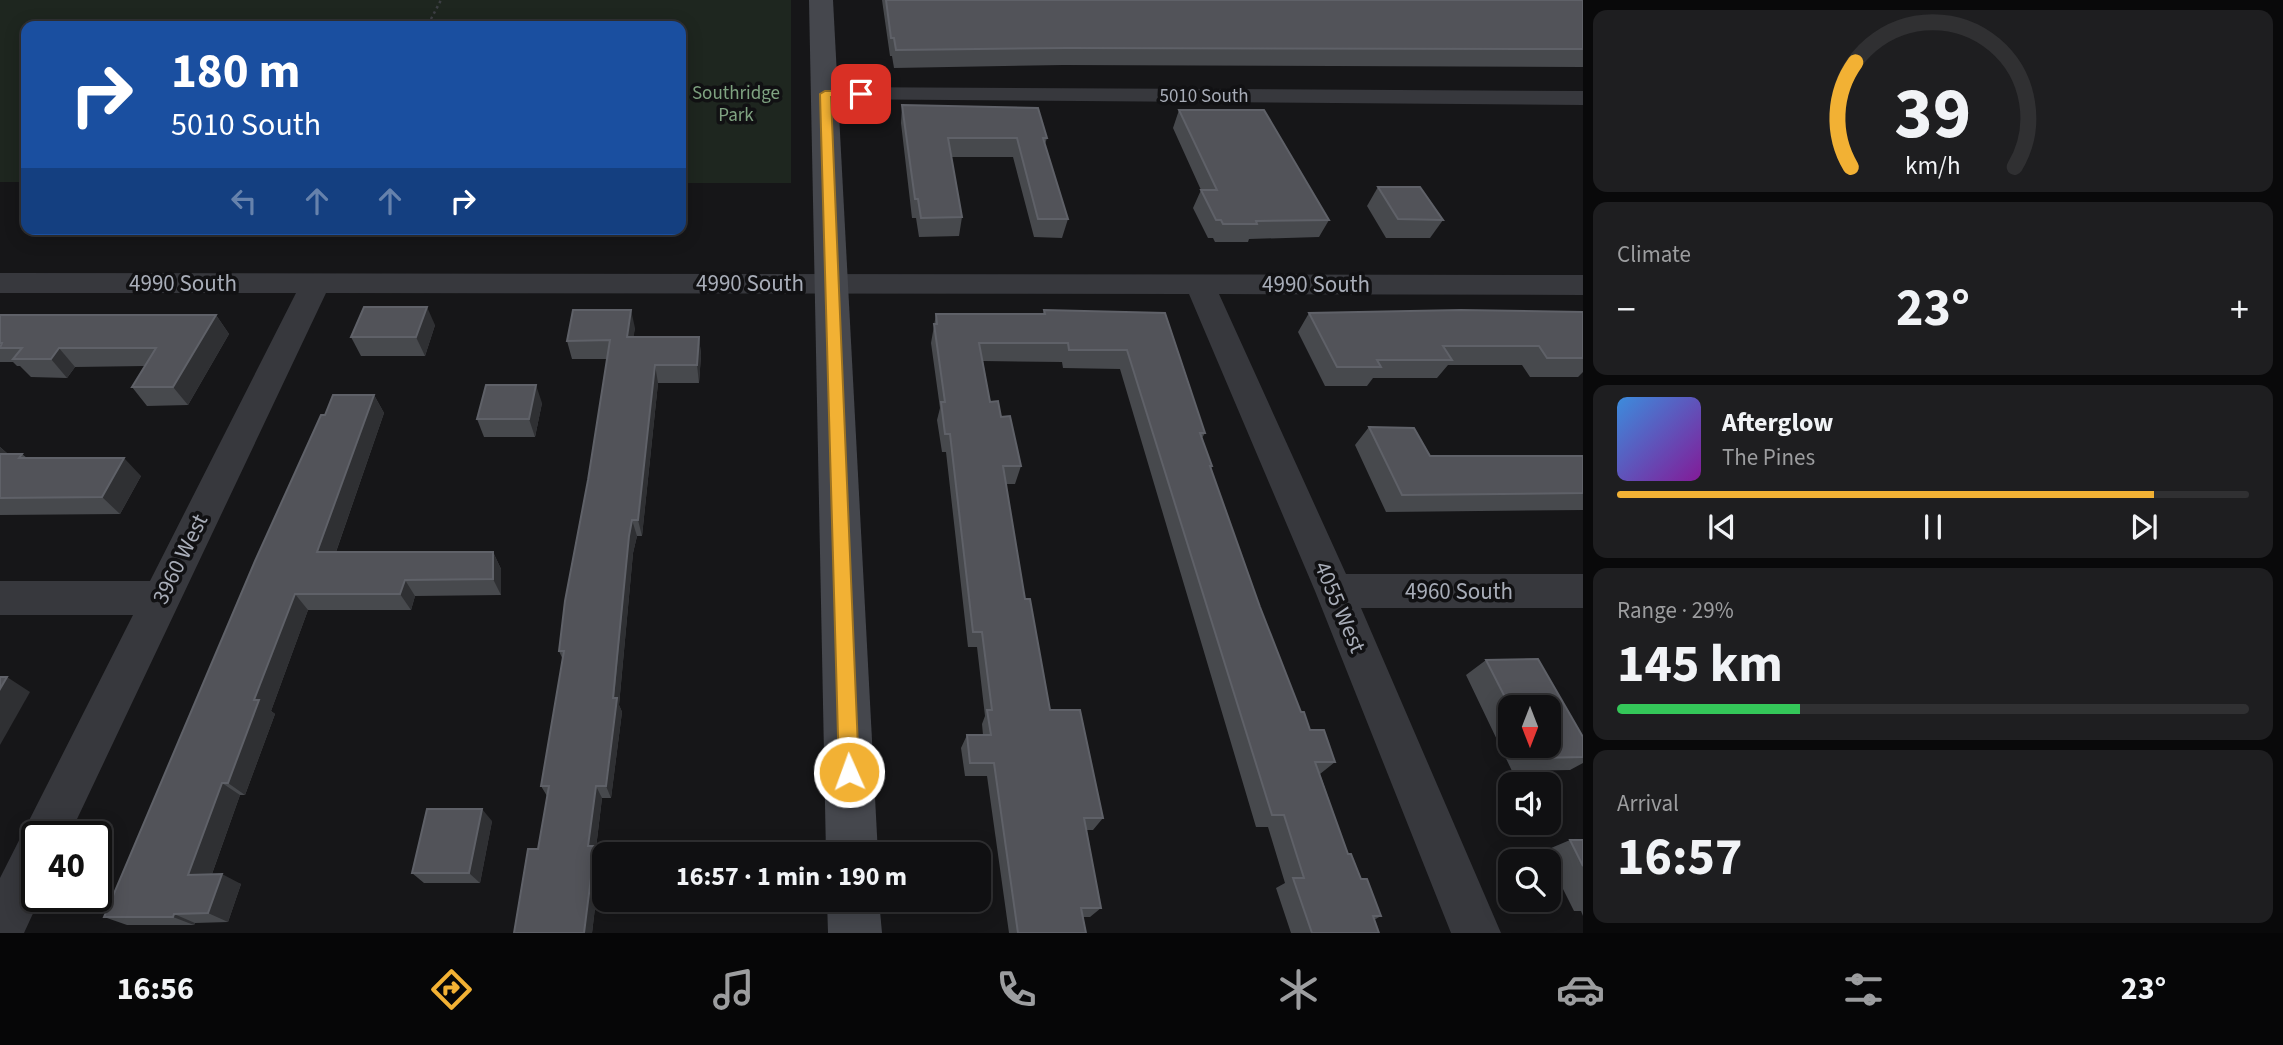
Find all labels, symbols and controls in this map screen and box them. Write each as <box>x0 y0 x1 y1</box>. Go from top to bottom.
text: 180 m <box>171 37 300 107</box>
icon: right <box>56 49 147 140</box>
text: 39 <box>1895 62 1971 166</box>
pin <box>831 64 891 124</box>
icon: arrive <box>842 75 880 113</box>
park label: Southridge Park <box>692 80 780 129</box>
street label: 5010 South <box>1159 83 1249 110</box>
text: 5010 South <box>171 102 321 148</box>
text: km/h <box>1905 148 1961 184</box>
icon: left <box>225 182 263 220</box>
icon: ahead <box>298 182 336 220</box>
icon: ahead <box>371 182 409 220</box>
icon: right <box>444 182 482 220</box>
text: Climate <box>1617 238 1691 271</box>
street label: 4990 South <box>129 267 237 300</box>
street label: 4990 South <box>696 267 804 300</box>
street label: 4990 South <box>1262 268 1370 301</box>
text: 23° <box>1896 272 1970 346</box>
text: − <box>1617 283 1636 337</box>
text: + <box>2230 283 2249 337</box>
text: Afterglow <box>1722 404 1833 441</box>
text: The Pines <box>1722 441 1815 474</box>
street label: 3960 West <box>144 508 216 610</box>
icon: previous <box>1703 508 1741 546</box>
icon: pause <box>1914 508 1952 546</box>
icon: next <box>2125 508 2163 546</box>
street label: 4055 West <box>1306 556 1374 658</box>
street label: 4960 South <box>1405 575 1513 608</box>
text: Range · 29% <box>1617 594 1734 627</box>
text: 145 km <box>1617 628 1783 702</box>
north arrow <box>1498 695 1561 758</box>
map controls <box>1498 695 1561 912</box>
position arrow <box>812 735 886 809</box>
button: sound <box>1498 772 1561 835</box>
text: Arrival <box>1617 787 1679 820</box>
speed limit sign: 40 <box>21 821 112 912</box>
text: 16:57 <box>1617 821 1742 895</box>
button: search <box>1498 849 1561 912</box>
text: 16:57 · 1 min · 190 m <box>676 858 907 895</box>
icon: directions <box>427 965 476 1014</box>
icon: music <box>709 965 758 1014</box>
icon: phone <box>992 965 1041 1014</box>
icon: climate <box>1274 965 1323 1014</box>
icon: car <box>1556 965 1605 1014</box>
icon: filters <box>1839 965 1888 1014</box>
text: 16:56 <box>117 966 194 1012</box>
text: 23° <box>2121 966 2166 1012</box>

